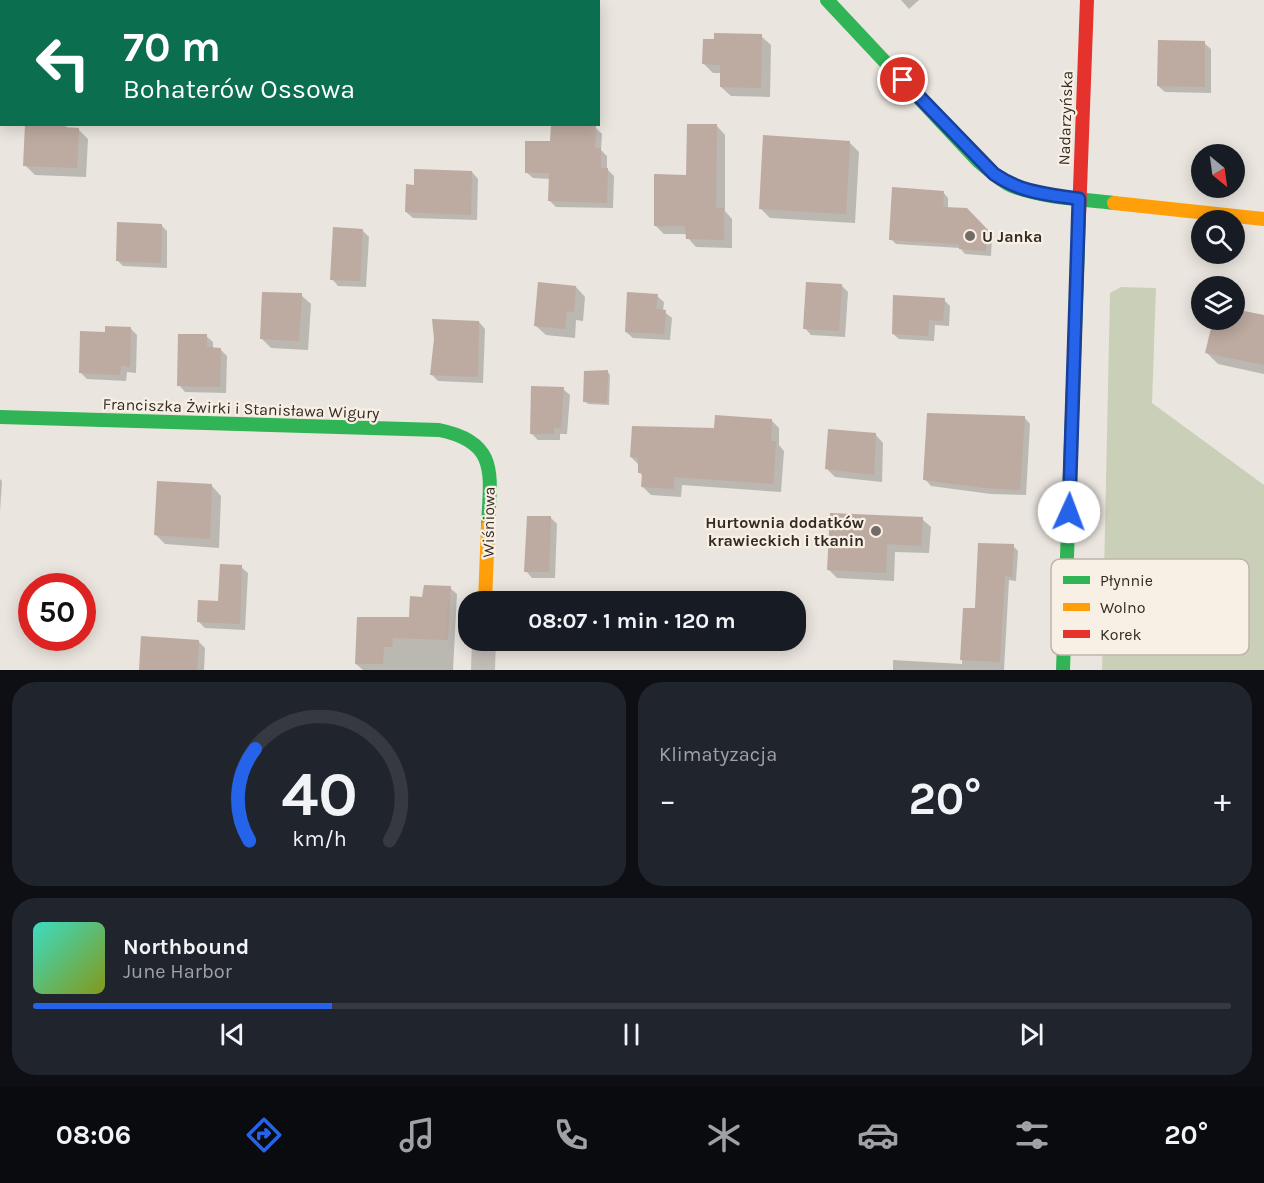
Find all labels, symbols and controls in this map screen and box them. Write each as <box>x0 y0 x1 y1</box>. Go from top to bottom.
text: 70 m <box>123 22 221 72</box>
icon: left <box>24 24 102 102</box>
pin <box>877 54 928 105</box>
icon: arrive <box>886 63 919 96</box>
street label: Nadarzyńska <box>1054 70 1077 166</box>
text: Bohaterów Ossowa <box>123 73 355 105</box>
north arrow <box>1191 144 1245 198</box>
map controls <box>1191 144 1245 330</box>
button: search <box>1191 210 1245 264</box>
place label: U Janka <box>982 227 1042 246</box>
marker: U Janka <box>963 229 977 243</box>
button: layers <box>1191 276 1245 330</box>
street label: Franciszka Żwirki i Stanisława Wigury <box>102 394 380 423</box>
position arrow <box>1037 480 1101 544</box>
street label: Wiśniowa <box>478 486 499 558</box>
place label: Hurtownia dodatków krawieckich i tkanin <box>705 513 864 550</box>
marker: Hurtownia dodatków krawieckich i tkanin <box>869 524 883 538</box>
legend <box>1051 559 1249 655</box>
text: Płynnie <box>1100 571 1153 590</box>
speed limit sign: 50 <box>18 573 96 651</box>
text: Wolno <box>1100 598 1145 617</box>
text: 08:07 · 1 min · 120 m <box>528 608 736 634</box>
text: Korek <box>1100 625 1141 644</box>
text: Klimatyzacja <box>659 743 777 766</box>
text: 40 <box>281 758 357 831</box>
text: 20° <box>908 773 982 825</box>
text: − <box>659 781 676 819</box>
text: + <box>1214 781 1231 819</box>
text: km/h <box>292 826 346 851</box>
text: Northbound <box>123 934 249 960</box>
text: June Harbor <box>123 960 232 983</box>
icon: previous <box>216 1018 249 1051</box>
icon: pause <box>615 1018 648 1051</box>
icon: next <box>1015 1018 1048 1051</box>
icon: directions <box>243 1114 285 1156</box>
icon: music <box>396 1114 438 1156</box>
icon: phone <box>550 1114 592 1156</box>
icon: climate <box>703 1114 745 1156</box>
icon: car <box>857 1114 899 1156</box>
icon: filters <box>1011 1114 1053 1156</box>
text: 08:06 <box>56 1119 131 1151</box>
text: 20° <box>1164 1119 1208 1151</box>

